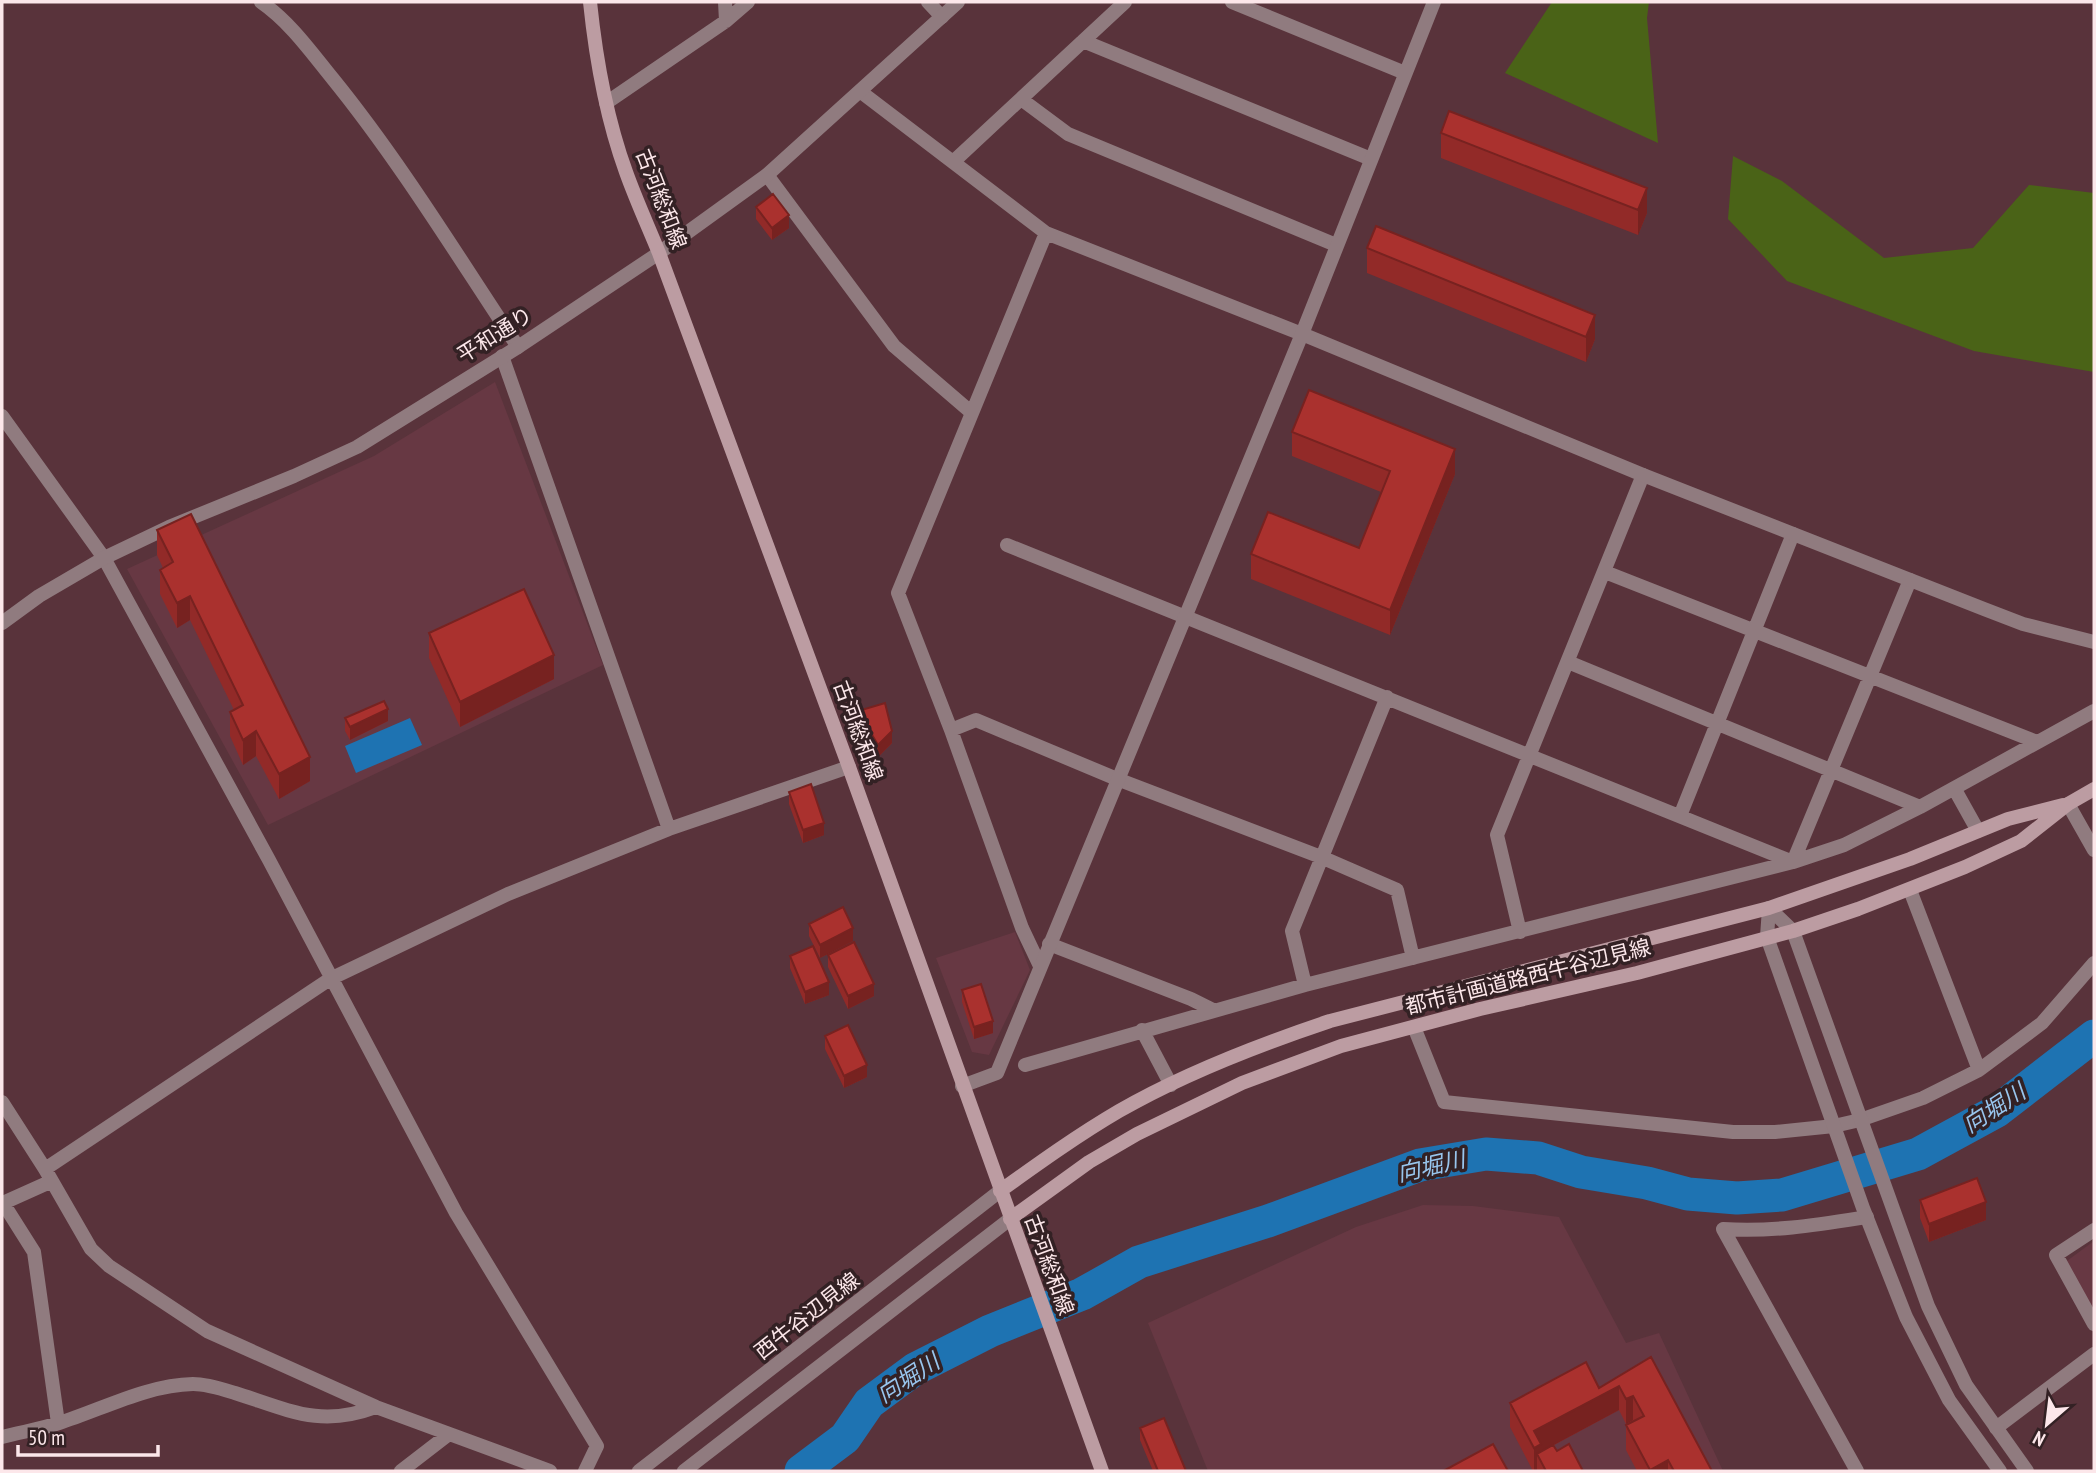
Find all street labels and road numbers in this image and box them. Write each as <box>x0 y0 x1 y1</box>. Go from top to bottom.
street label: 古河総和線 <box>630 145 693 253</box>
street label: 平和通り <box>452 301 538 368</box>
street label: 古河総和線 <box>828 677 889 785</box>
street label: 都市計画道路西牛谷辺見線 <box>1402 933 1653 1020</box>
street label: 古河総和線 <box>1019 1211 1080 1319</box>
street label: 西牛谷辺見線 <box>749 1266 865 1365</box>

